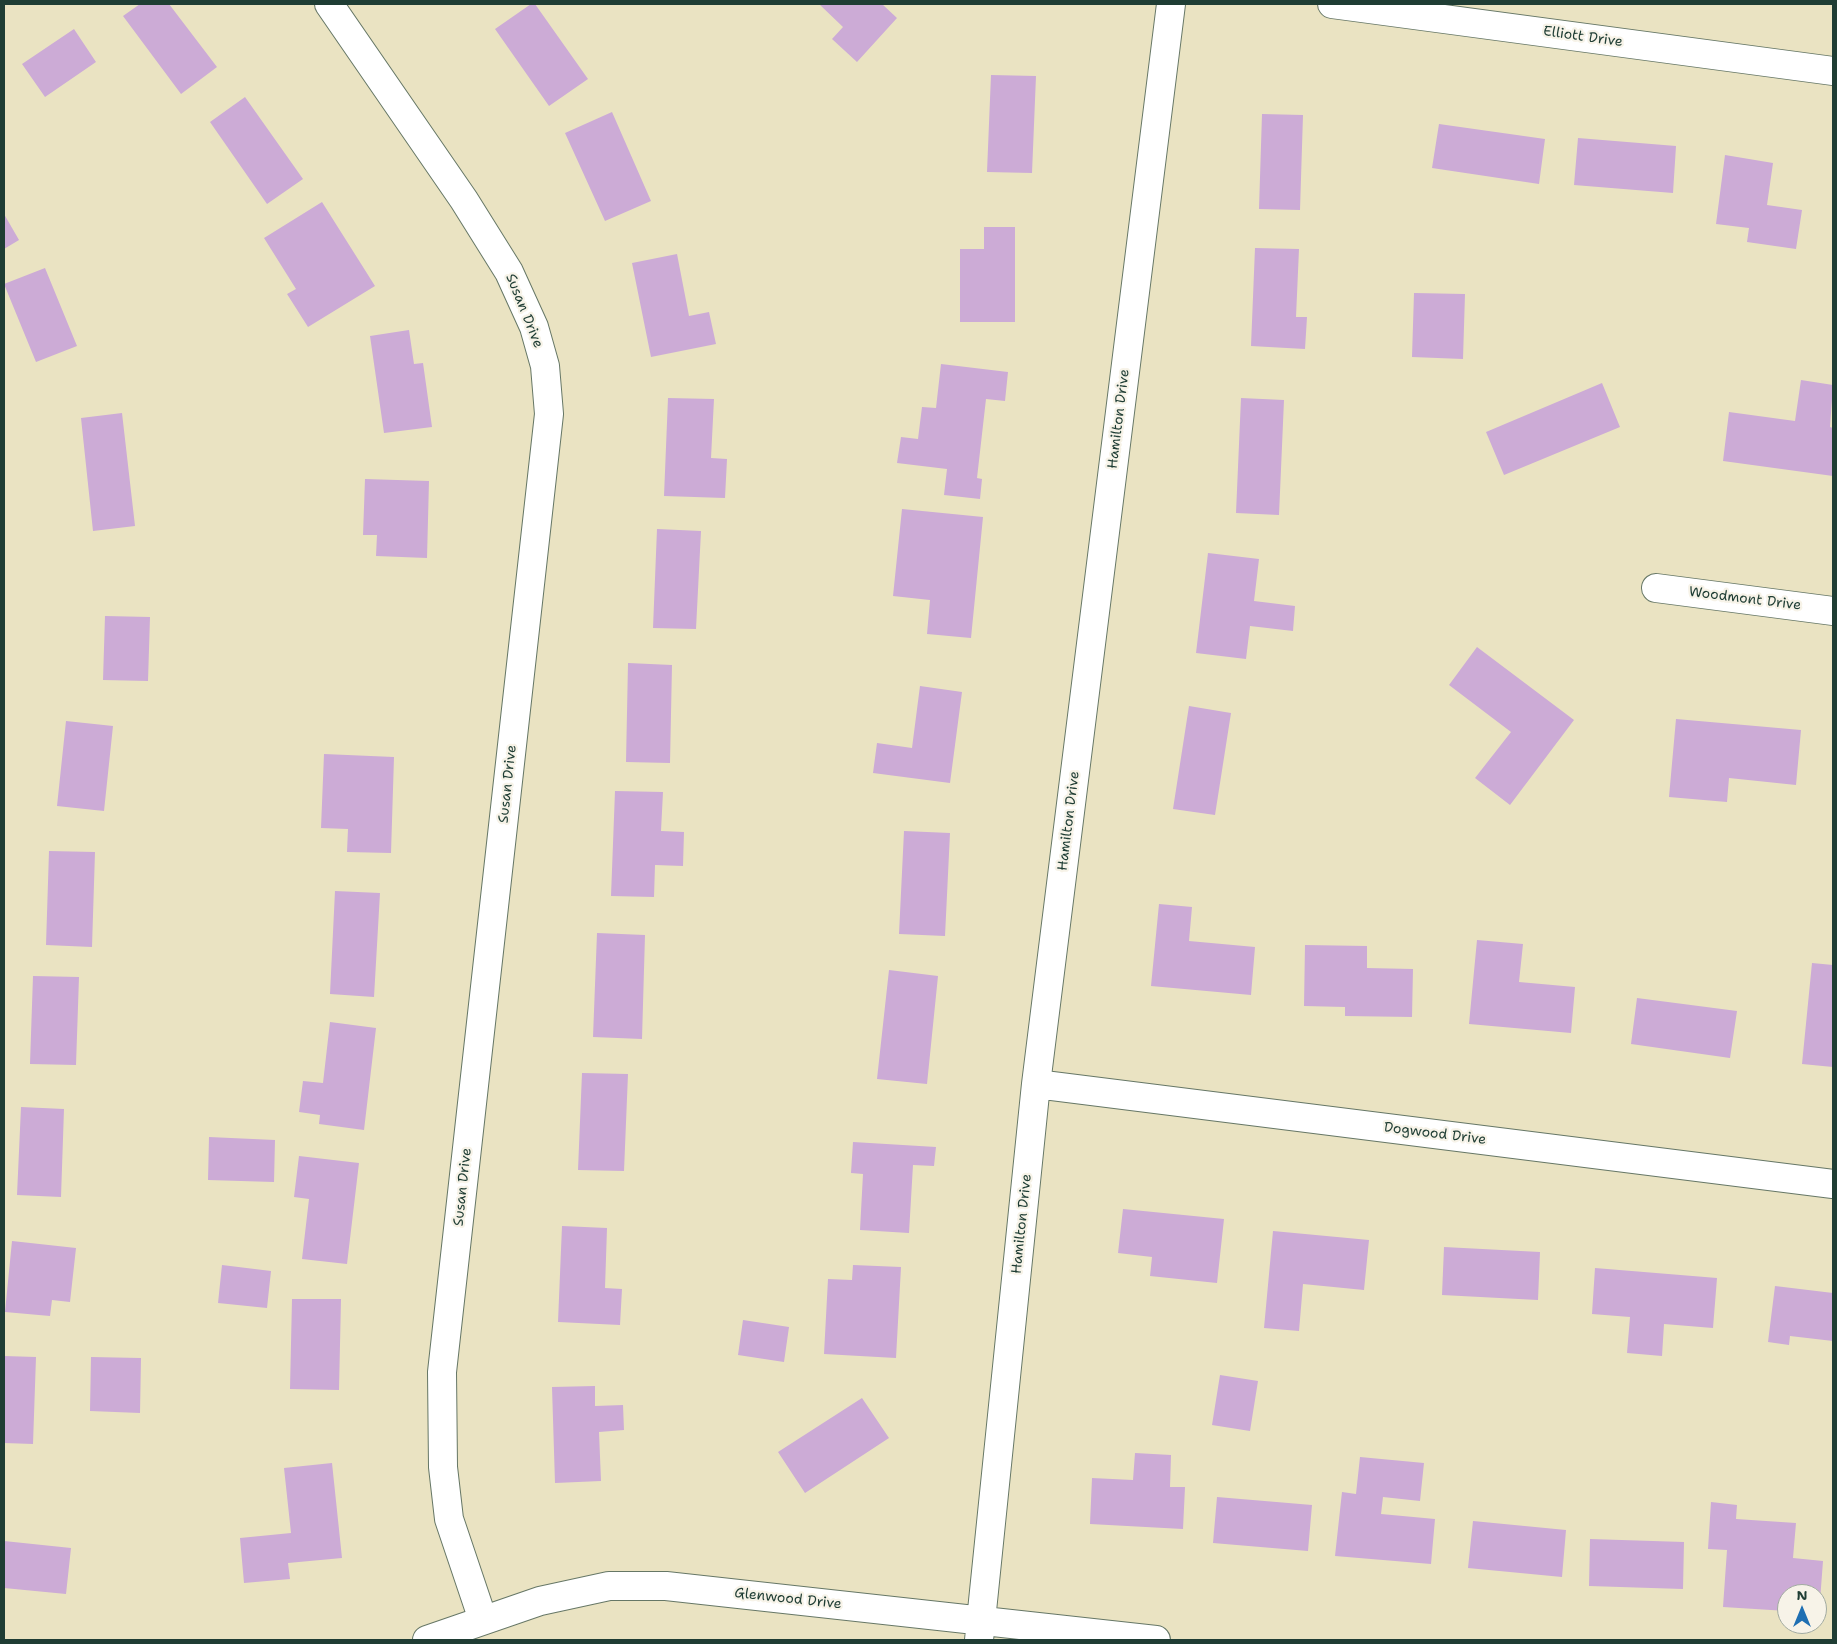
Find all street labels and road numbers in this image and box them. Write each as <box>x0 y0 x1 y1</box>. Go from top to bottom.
street label: Elliott Drive <box>1542 23 1624 51</box>
street label: Susan Drive <box>502 271 546 351</box>
street label: Hamilton Drive <box>1105 368 1133 470</box>
street label: Woodmont Drive <box>1688 584 1802 614</box>
street label: Susan Drive <box>496 744 520 824</box>
street label: Hamilton Drive <box>1055 770 1083 872</box>
street label: Dogwood Drive <box>1383 1119 1487 1149</box>
street label: Susan Drive <box>451 1147 475 1227</box>
street label: Hamilton Drive <box>1008 1173 1036 1275</box>
street label: Glenwood Drive <box>733 1585 843 1613</box>

